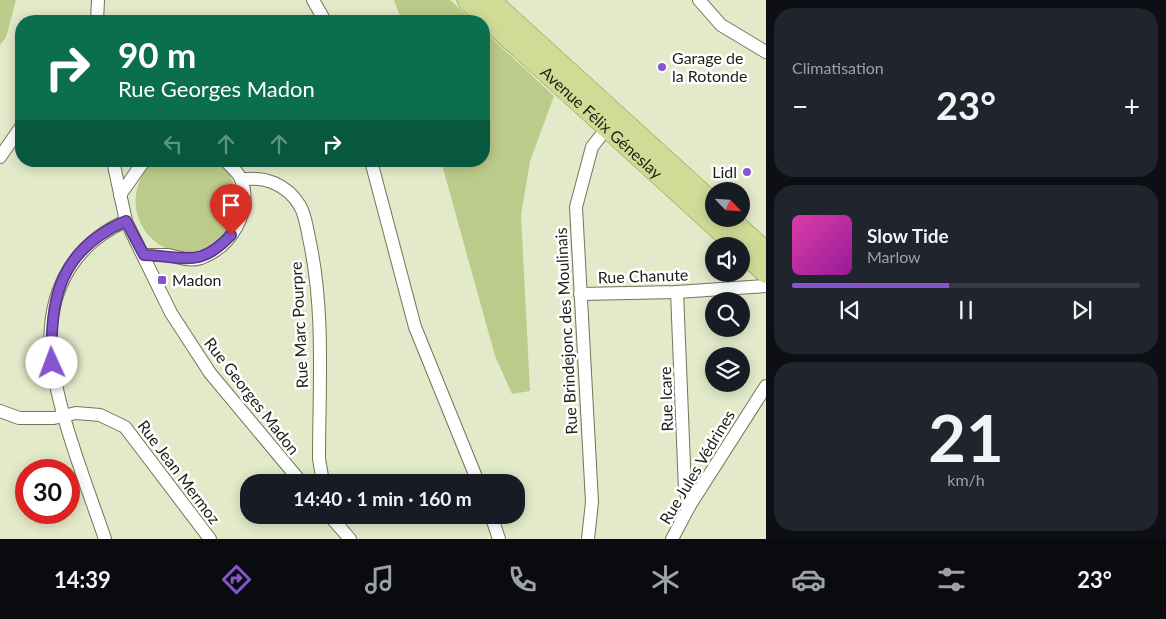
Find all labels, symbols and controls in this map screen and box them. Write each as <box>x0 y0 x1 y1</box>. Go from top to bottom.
text: 90 m <box>118 33 196 75</box>
icon: right <box>35 35 100 100</box>
place label: Garage de la Rotonde <box>672 48 747 85</box>
text: Climatisation <box>792 58 884 77</box>
marker: Garage de la Rotonde <box>656 61 668 73</box>
street label: Avenue Félix Géneslay <box>537 62 667 183</box>
text: Rue Georges Madon <box>118 75 315 102</box>
text: 23° <box>936 82 996 128</box>
text: − <box>792 89 808 123</box>
text: + <box>1124 89 1140 123</box>
icon: left <box>159 130 187 158</box>
icon: ahead <box>212 130 240 158</box>
icon: ahead <box>265 130 293 158</box>
icon: right <box>318 130 346 158</box>
place label: Lidl <box>712 162 737 181</box>
marker: Lidl <box>741 166 753 178</box>
north arrow <box>705 182 750 228</box>
map controls <box>705 182 750 392</box>
pin <box>210 184 252 235</box>
icon: arrive <box>217 191 245 219</box>
text: Slow Tide <box>867 224 949 247</box>
street label: Rue Brindejonc des Moulinais <box>551 227 580 435</box>
button: sound <box>705 237 750 282</box>
text: Marlow <box>867 247 921 266</box>
street label: Rue Marc Pourpre <box>286 261 311 389</box>
street label: Rue Chanute <box>597 264 689 287</box>
place label: Madon <box>172 270 222 289</box>
marker: Madon <box>156 274 168 286</box>
button: search <box>705 292 750 337</box>
icon: previous <box>836 296 864 324</box>
icon: pause <box>952 296 980 324</box>
icon: next <box>1068 296 1096 324</box>
street label: Rue Georges Madon <box>201 333 304 458</box>
position arrow <box>25 336 77 388</box>
button: layers <box>705 347 750 392</box>
street label: Rue Icare <box>655 366 676 432</box>
text: 21 <box>928 398 1004 476</box>
street label: Rue Jules Védrines <box>655 406 738 527</box>
street label: Rue Jean Mermoz <box>134 416 225 527</box>
speed limit sign: 30 <box>15 459 80 524</box>
text: km/h <box>947 470 985 489</box>
text: 14:40 · 1 min · 160 m <box>293 487 472 510</box>
icon: directions <box>219 562 254 597</box>
icon: music <box>362 562 397 597</box>
icon: phone <box>505 562 540 597</box>
icon: climate <box>648 562 683 597</box>
icon: car <box>791 562 826 597</box>
icon: filters <box>934 562 969 597</box>
text: 14:39 <box>54 566 111 593</box>
text: 23° <box>1077 566 1112 593</box>

